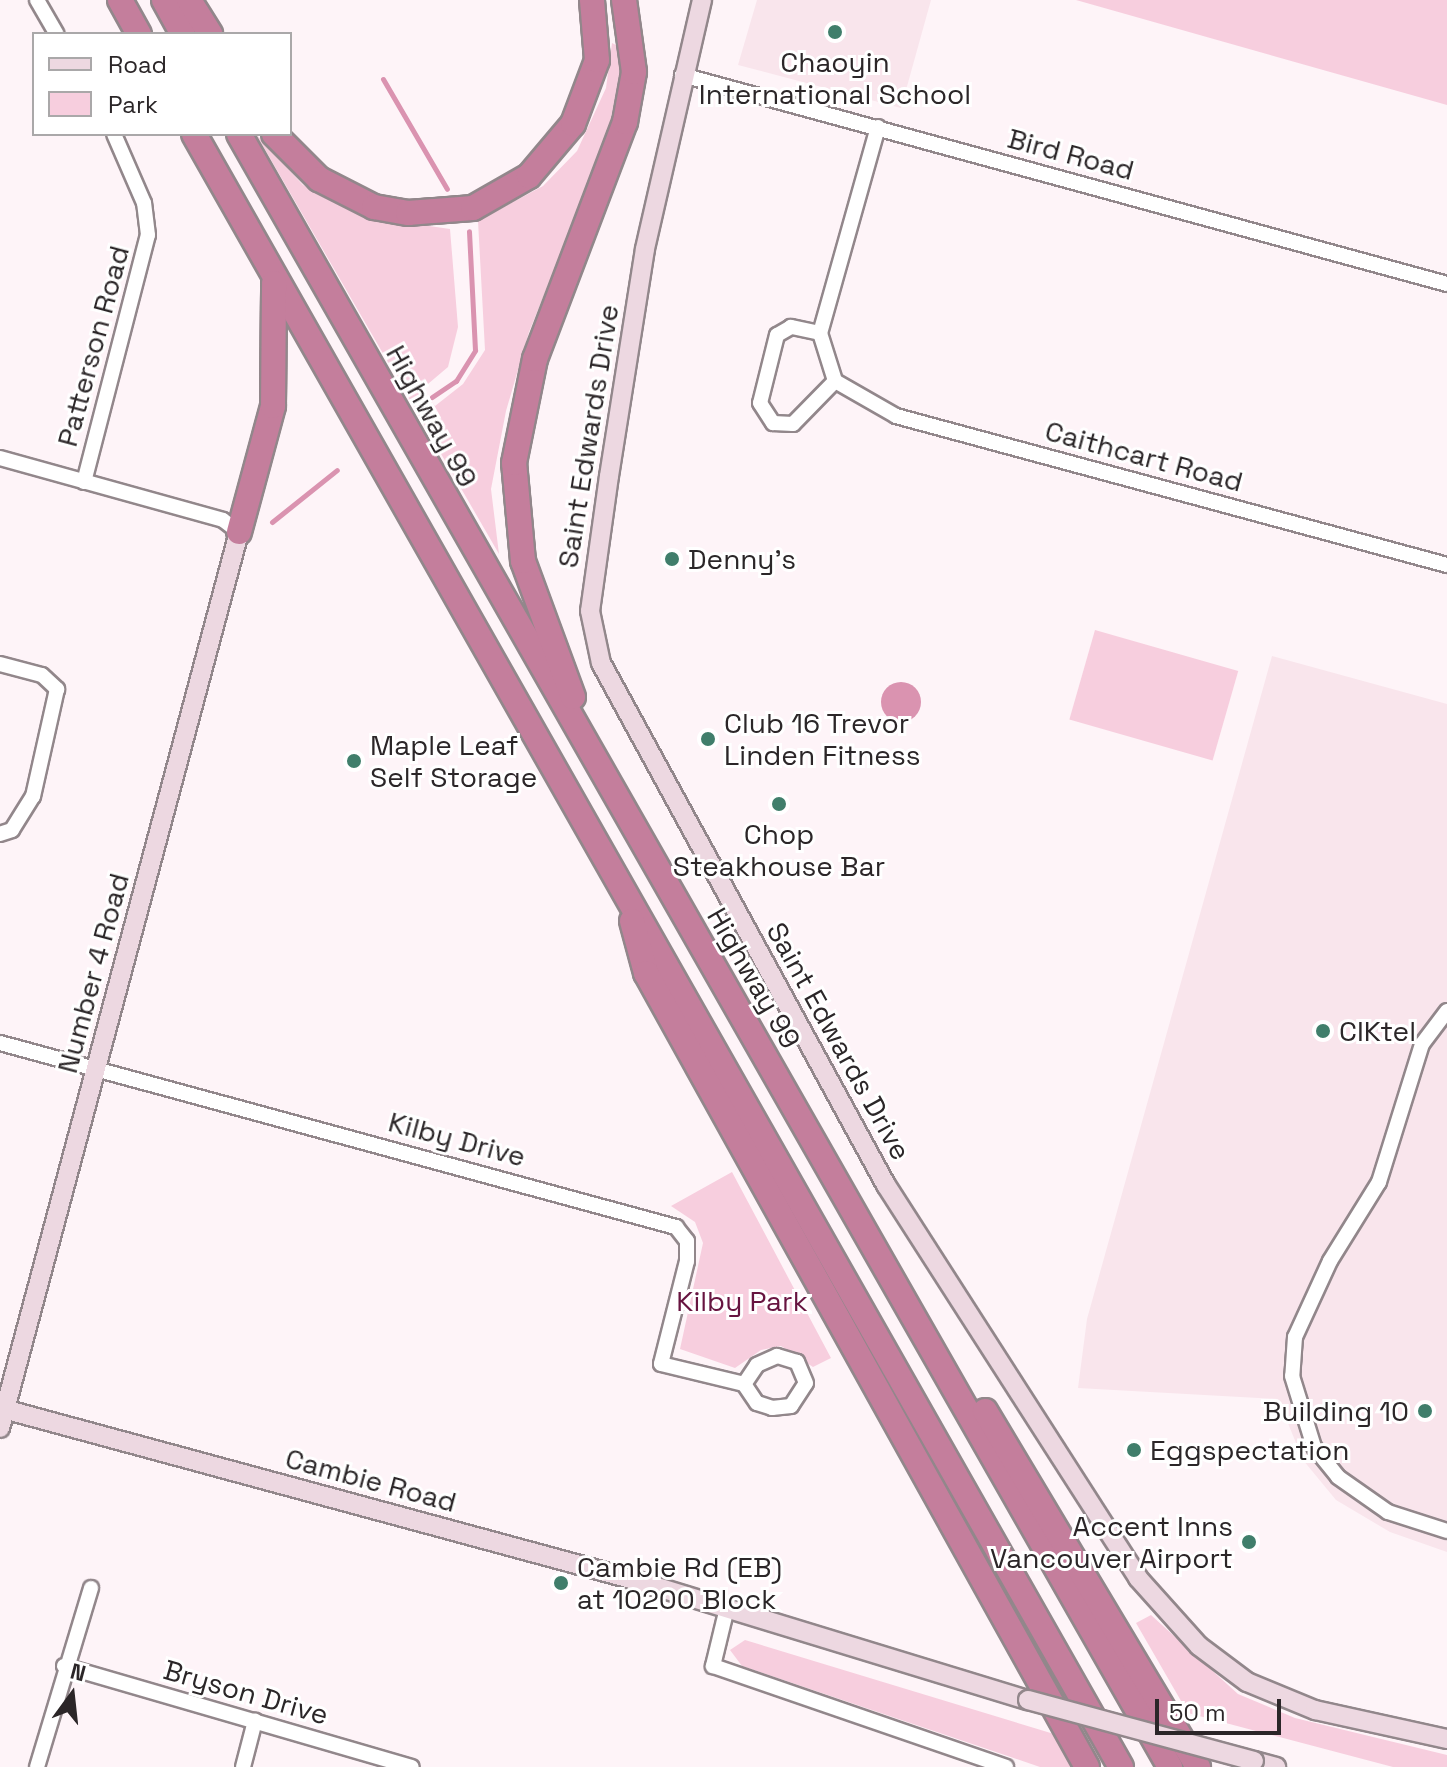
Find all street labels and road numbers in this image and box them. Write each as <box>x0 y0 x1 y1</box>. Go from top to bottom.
street label: Bird Road <box>1004 121 1138 187</box>
street label: Patterson Road <box>50 242 136 450</box>
street label: Saint Edwards Drive <box>551 302 625 570</box>
street label: Highway 99 <box>379 339 485 493</box>
street label: Caithcart Road <box>1042 413 1246 499</box>
street label: Number 4 Road <box>50 869 136 1077</box>
street label: Highway 99 <box>700 902 808 1054</box>
street label: Saint Edwards Drive <box>760 916 918 1166</box>
street label: Kilby Drive <box>385 1105 529 1173</box>
street label: Cambie Road <box>282 1441 460 1519</box>
street label: Bryson Drive <box>160 1652 332 1732</box>

